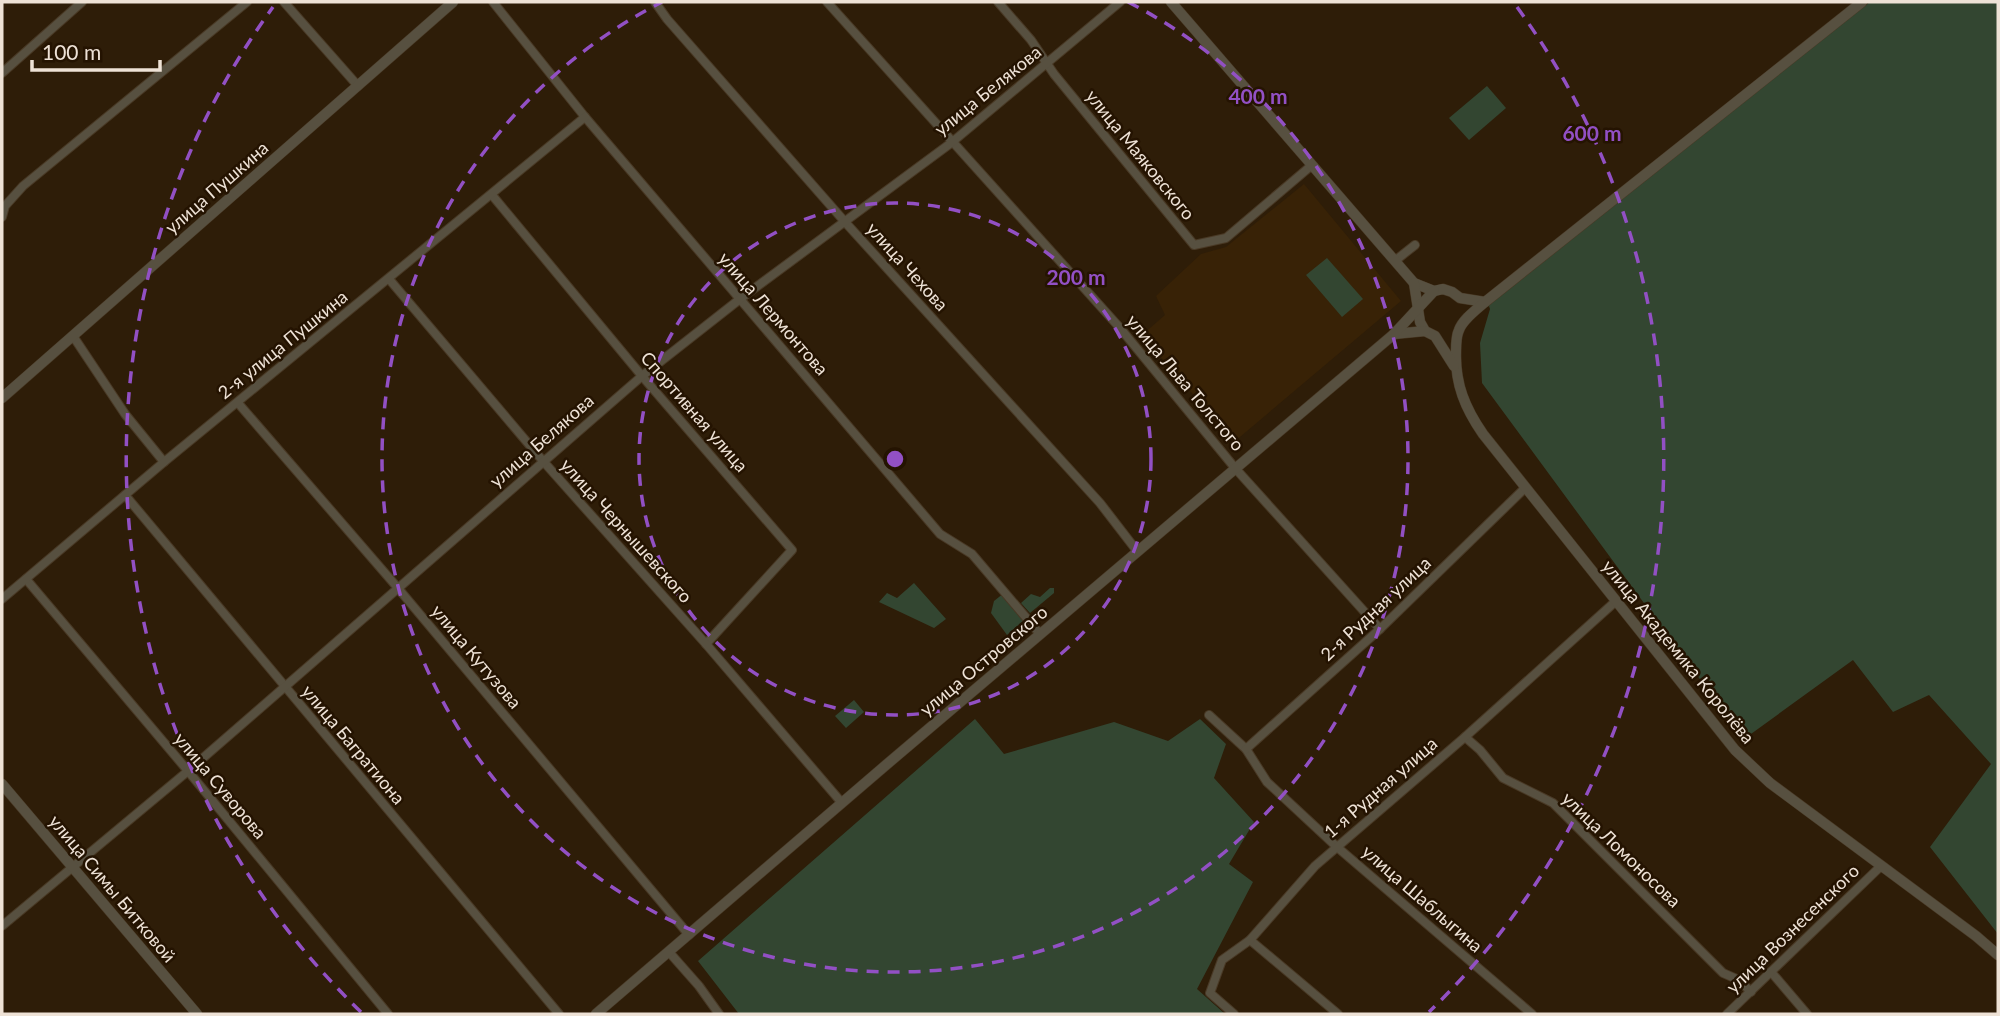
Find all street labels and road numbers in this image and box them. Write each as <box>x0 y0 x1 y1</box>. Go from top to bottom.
street label: улица Белякова <box>930 41 1045 140</box>
street label: улица Маяковского <box>1082 85 1200 224</box>
street label: улица Пушкина <box>160 136 272 238</box>
street label: улица Чехова <box>862 218 953 315</box>
street label: улица Лермонтова <box>714 247 833 379</box>
street label: 2-я улица Пушкина <box>213 285 352 403</box>
street label: улица Льва Толстого <box>1122 310 1249 455</box>
street label: Спортивная улица <box>637 347 753 476</box>
street label: улица Белякова <box>485 389 598 491</box>
street label: улица Чернышевского <box>556 454 697 607</box>
street label: 2-я Рудная улица <box>1316 552 1435 665</box>
street label: улица Академика Королёва <box>1598 555 1760 748</box>
street label: улица Кутузова <box>427 600 527 713</box>
street label: улица Островского <box>915 600 1052 720</box>
street label: улица Багратиона <box>298 680 410 808</box>
street label: улица Суворова <box>170 728 272 843</box>
street label: 1-я Рудная улица <box>1319 732 1441 842</box>
street label: улица Ломоносова <box>1558 787 1686 912</box>
street label: улица Симы Битковой <box>45 810 181 966</box>
street label: улица Шаблыгина <box>1358 840 1487 957</box>
street label: улица Вознесенского <box>1721 859 1863 997</box>

